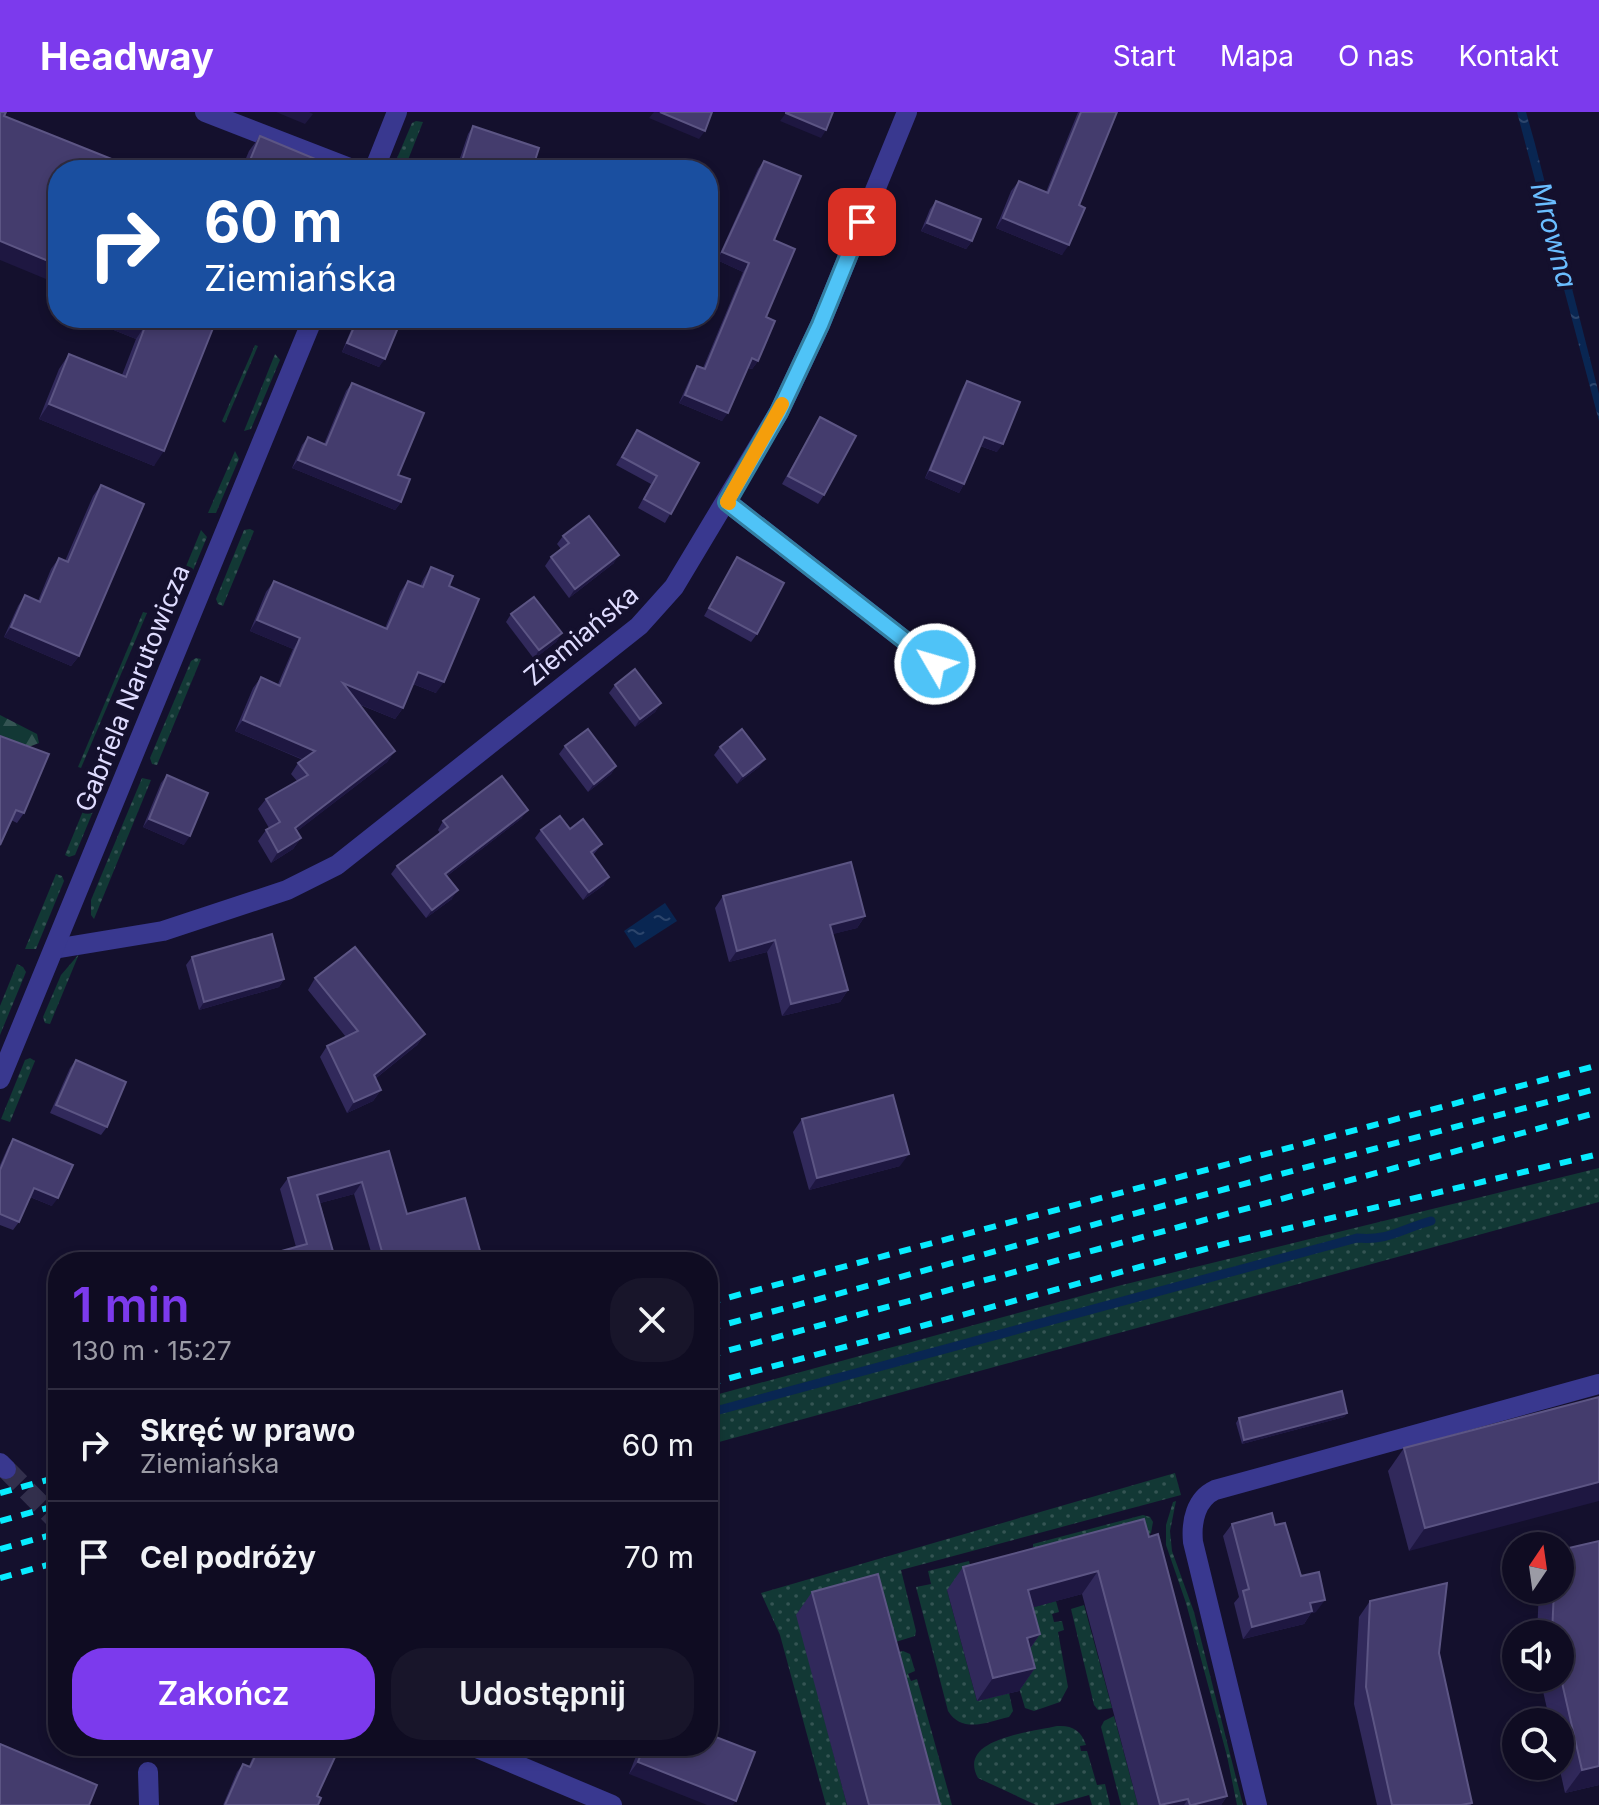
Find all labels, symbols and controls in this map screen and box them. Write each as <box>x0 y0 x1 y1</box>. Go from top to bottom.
text: Headway <box>40 33 214 79</box>
text: Start <box>1113 39 1176 73</box>
text: Mapa <box>1220 39 1294 73</box>
text: O nas <box>1338 39 1414 73</box>
text: Kontakt <box>1458 39 1559 73</box>
water label: Mrowna <box>1524 178 1584 292</box>
text: 60 m <box>204 188 343 256</box>
pin <box>828 188 896 256</box>
icon: right <box>72 192 176 296</box>
icon: arrive <box>840 200 884 244</box>
text: Ziemiańska <box>204 256 397 300</box>
street label: Gabriela Narutowicza <box>68 560 196 816</box>
street label: Ziemiańska <box>518 578 644 692</box>
position arrow <box>893 622 977 706</box>
text: 1 min <box>72 1275 190 1334</box>
button: close <box>610 1278 694 1362</box>
text: 130 m · 15:27 <box>72 1335 232 1366</box>
text: Skręć w prawo <box>140 1412 355 1448</box>
icon: right <box>72 1423 116 1467</box>
text: 60 m <box>622 1427 694 1463</box>
text: Ziemiańska <box>140 1448 279 1479</box>
north arrow <box>1502 1532 1574 1604</box>
map controls <box>1502 1532 1574 1780</box>
icon: arrive <box>72 1535 116 1579</box>
text: Cel podróży <box>140 1539 316 1575</box>
text: 70 m <box>624 1539 694 1575</box>
button: sound <box>1502 1620 1574 1692</box>
button: Zakończ <box>72 1648 375 1740</box>
button: Udostępnij <box>391 1648 694 1740</box>
button: search <box>1502 1708 1574 1780</box>

